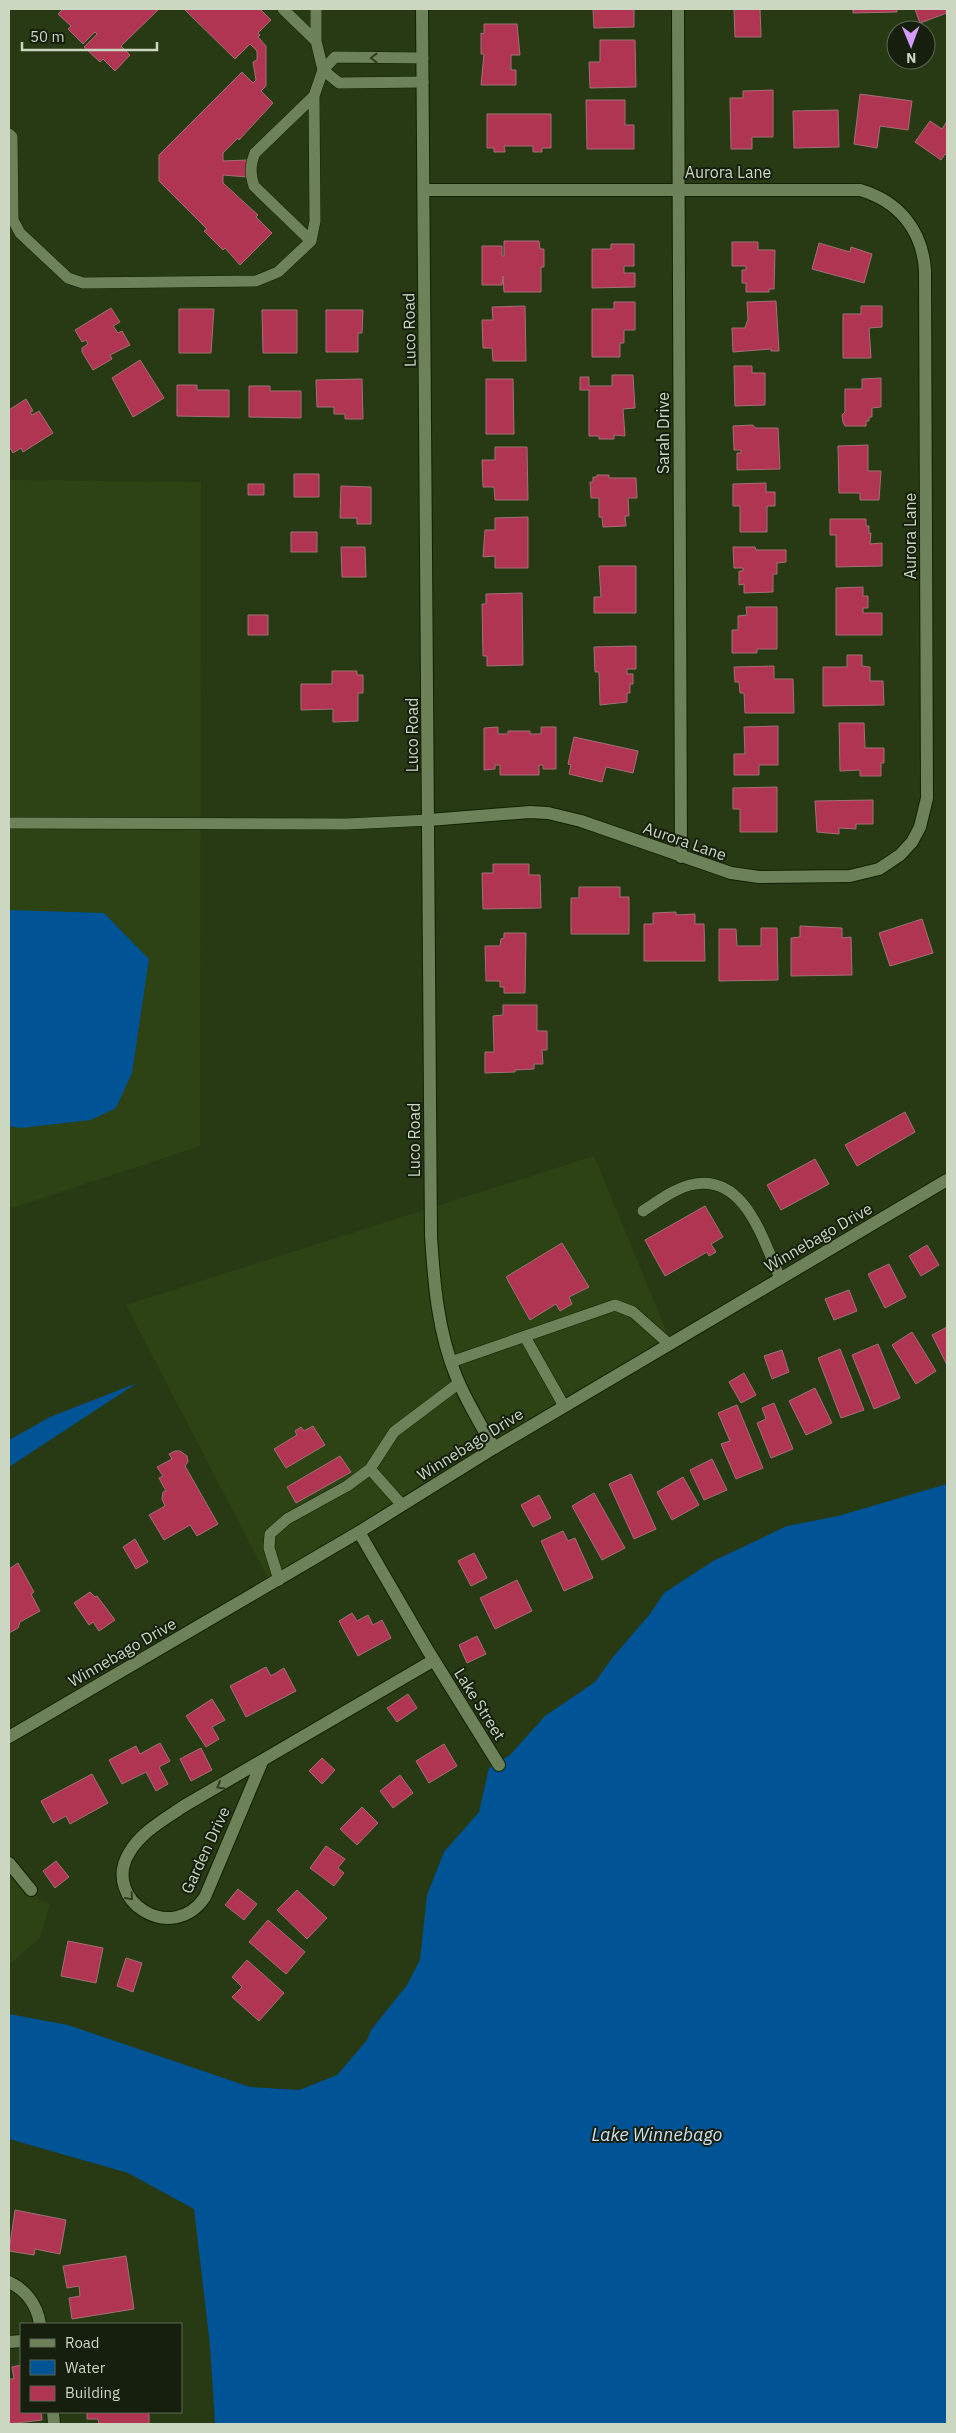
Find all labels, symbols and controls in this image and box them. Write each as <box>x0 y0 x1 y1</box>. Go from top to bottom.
scale bar <box>22 20 158 52</box>
north arrow <box>886 20 936 70</box>
text: 50 m <box>30 27 65 46</box>
text: N <box>906 49 916 67</box>
one-way arrow <box>370 53 378 63</box>
street label: Aurora Lane <box>685 162 772 182</box>
street label: Luco Road <box>398 293 420 367</box>
street label: Sarah Drive <box>653 392 673 474</box>
street label: Aurora Lane <box>900 492 920 579</box>
street label: Luco Road <box>402 698 422 772</box>
street label: Aurora Lane <box>641 817 729 865</box>
street label: Luco Road <box>404 1103 424 1177</box>
street label: Winnebago Drive <box>760 1198 876 1276</box>
street label: Winnebago Drive <box>413 1403 527 1485</box>
street label: Winnebago Drive <box>64 1613 180 1691</box>
street label: Lake Street <box>450 1664 510 1744</box>
one-way arrow <box>216 1779 225 1789</box>
street label: Garden Drive <box>176 1803 234 1897</box>
one-way arrow <box>125 1892 134 1901</box>
water label: Lake Winnebago <box>591 2123 723 2146</box>
legend <box>20 2323 182 2413</box>
text: Road <box>65 2333 100 2352</box>
text: Water <box>65 2358 106 2377</box>
text: Building <box>65 2383 120 2402</box>

